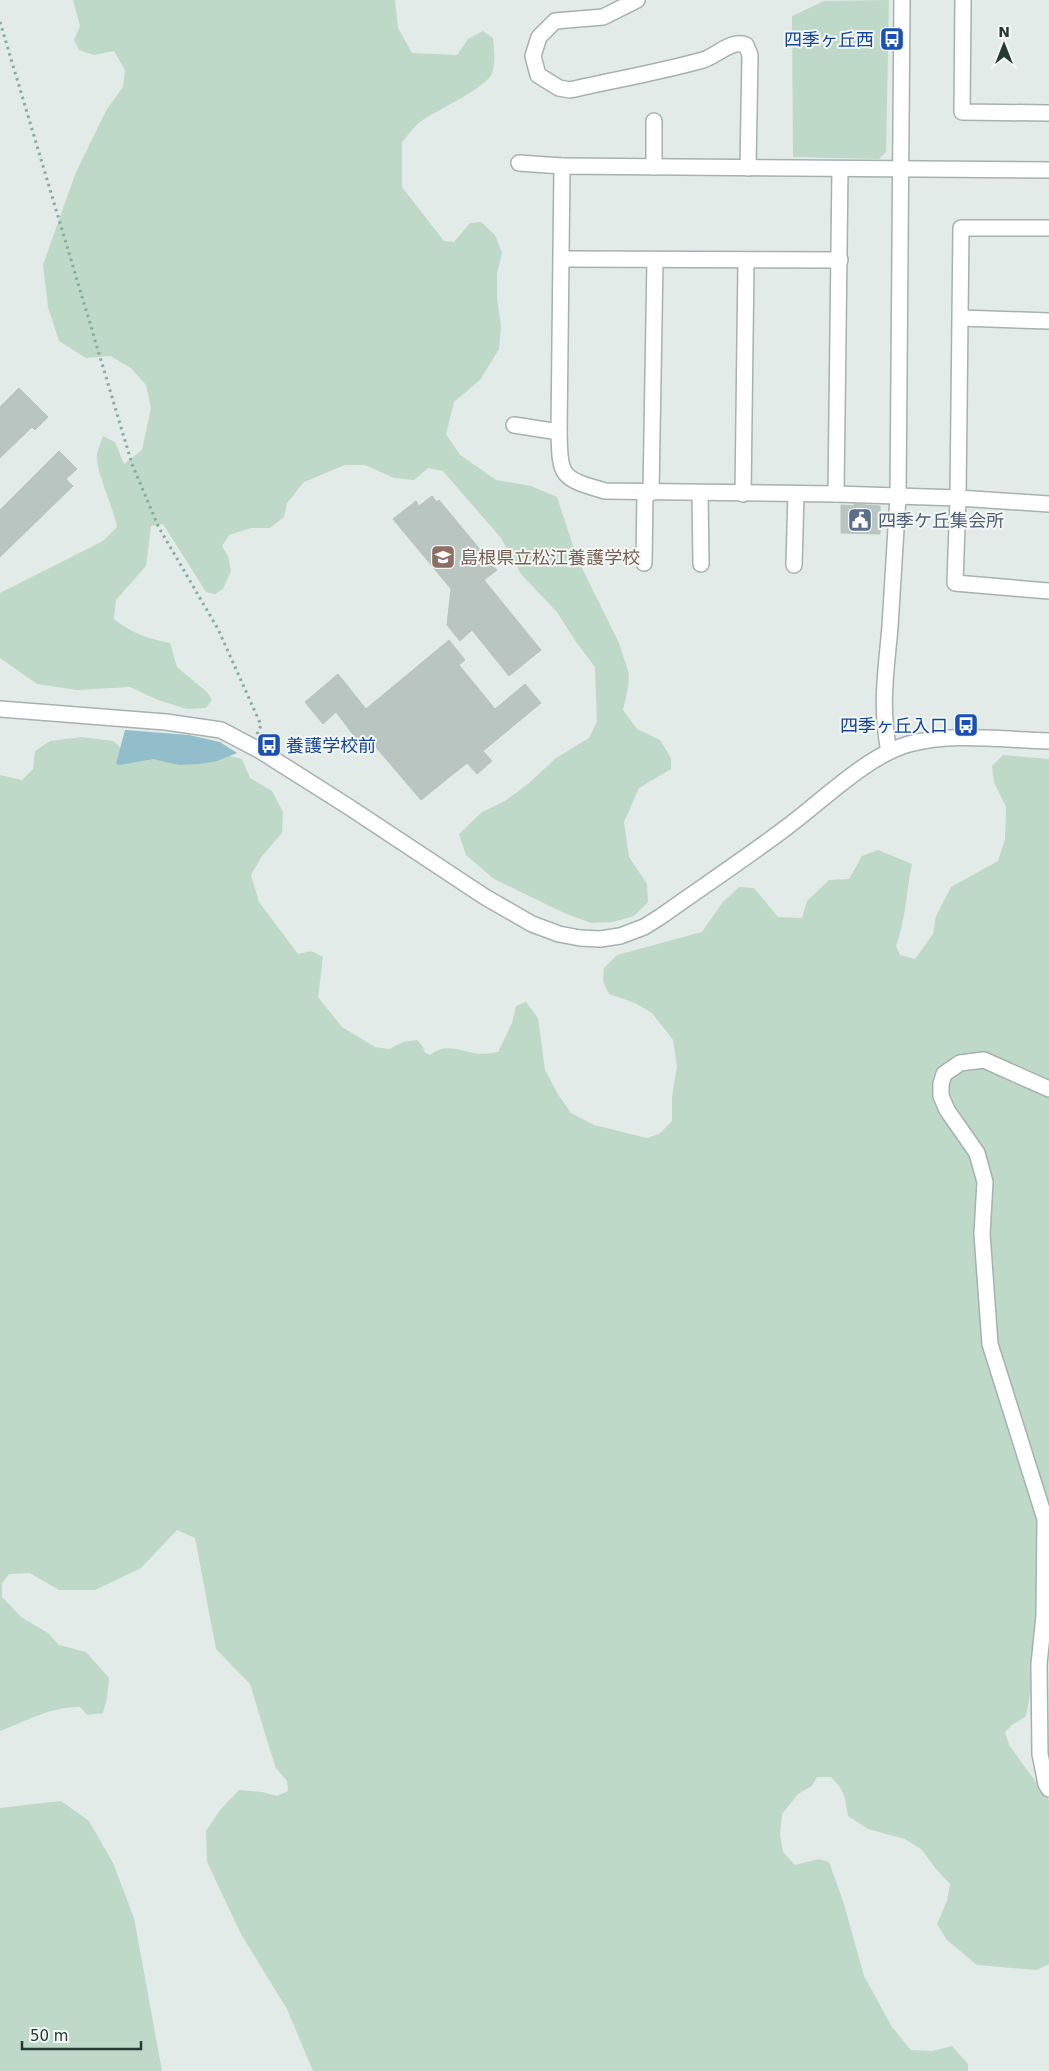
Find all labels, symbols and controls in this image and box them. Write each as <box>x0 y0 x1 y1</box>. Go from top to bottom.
north arrow <box>979 20 1029 70</box>
text: N <box>998 24 1010 40</box>
bus stop icon: 四季ヶ丘西 <box>879 26 905 52</box>
place label: 四季ヶ丘西 <box>784 29 874 50</box>
public building icon: 四季ケ丘集会所 <box>847 507 873 533</box>
place label: 四季ケ丘集会所 <box>878 510 1004 531</box>
school or university icon: 島根県立松江養護学校 <box>430 544 456 570</box>
place label: 島根県立松江養護学校 <box>460 547 640 568</box>
bus stop icon: 四季ヶ丘入口 <box>953 712 979 738</box>
place label: 四季ヶ丘入口 <box>840 715 948 736</box>
bus stop icon: 養護学校前 <box>256 732 282 758</box>
place label: 養護学校前 <box>286 735 376 756</box>
scale bar <box>22 2018 141 2050</box>
text: 50 m <box>30 2027 68 2045</box>

